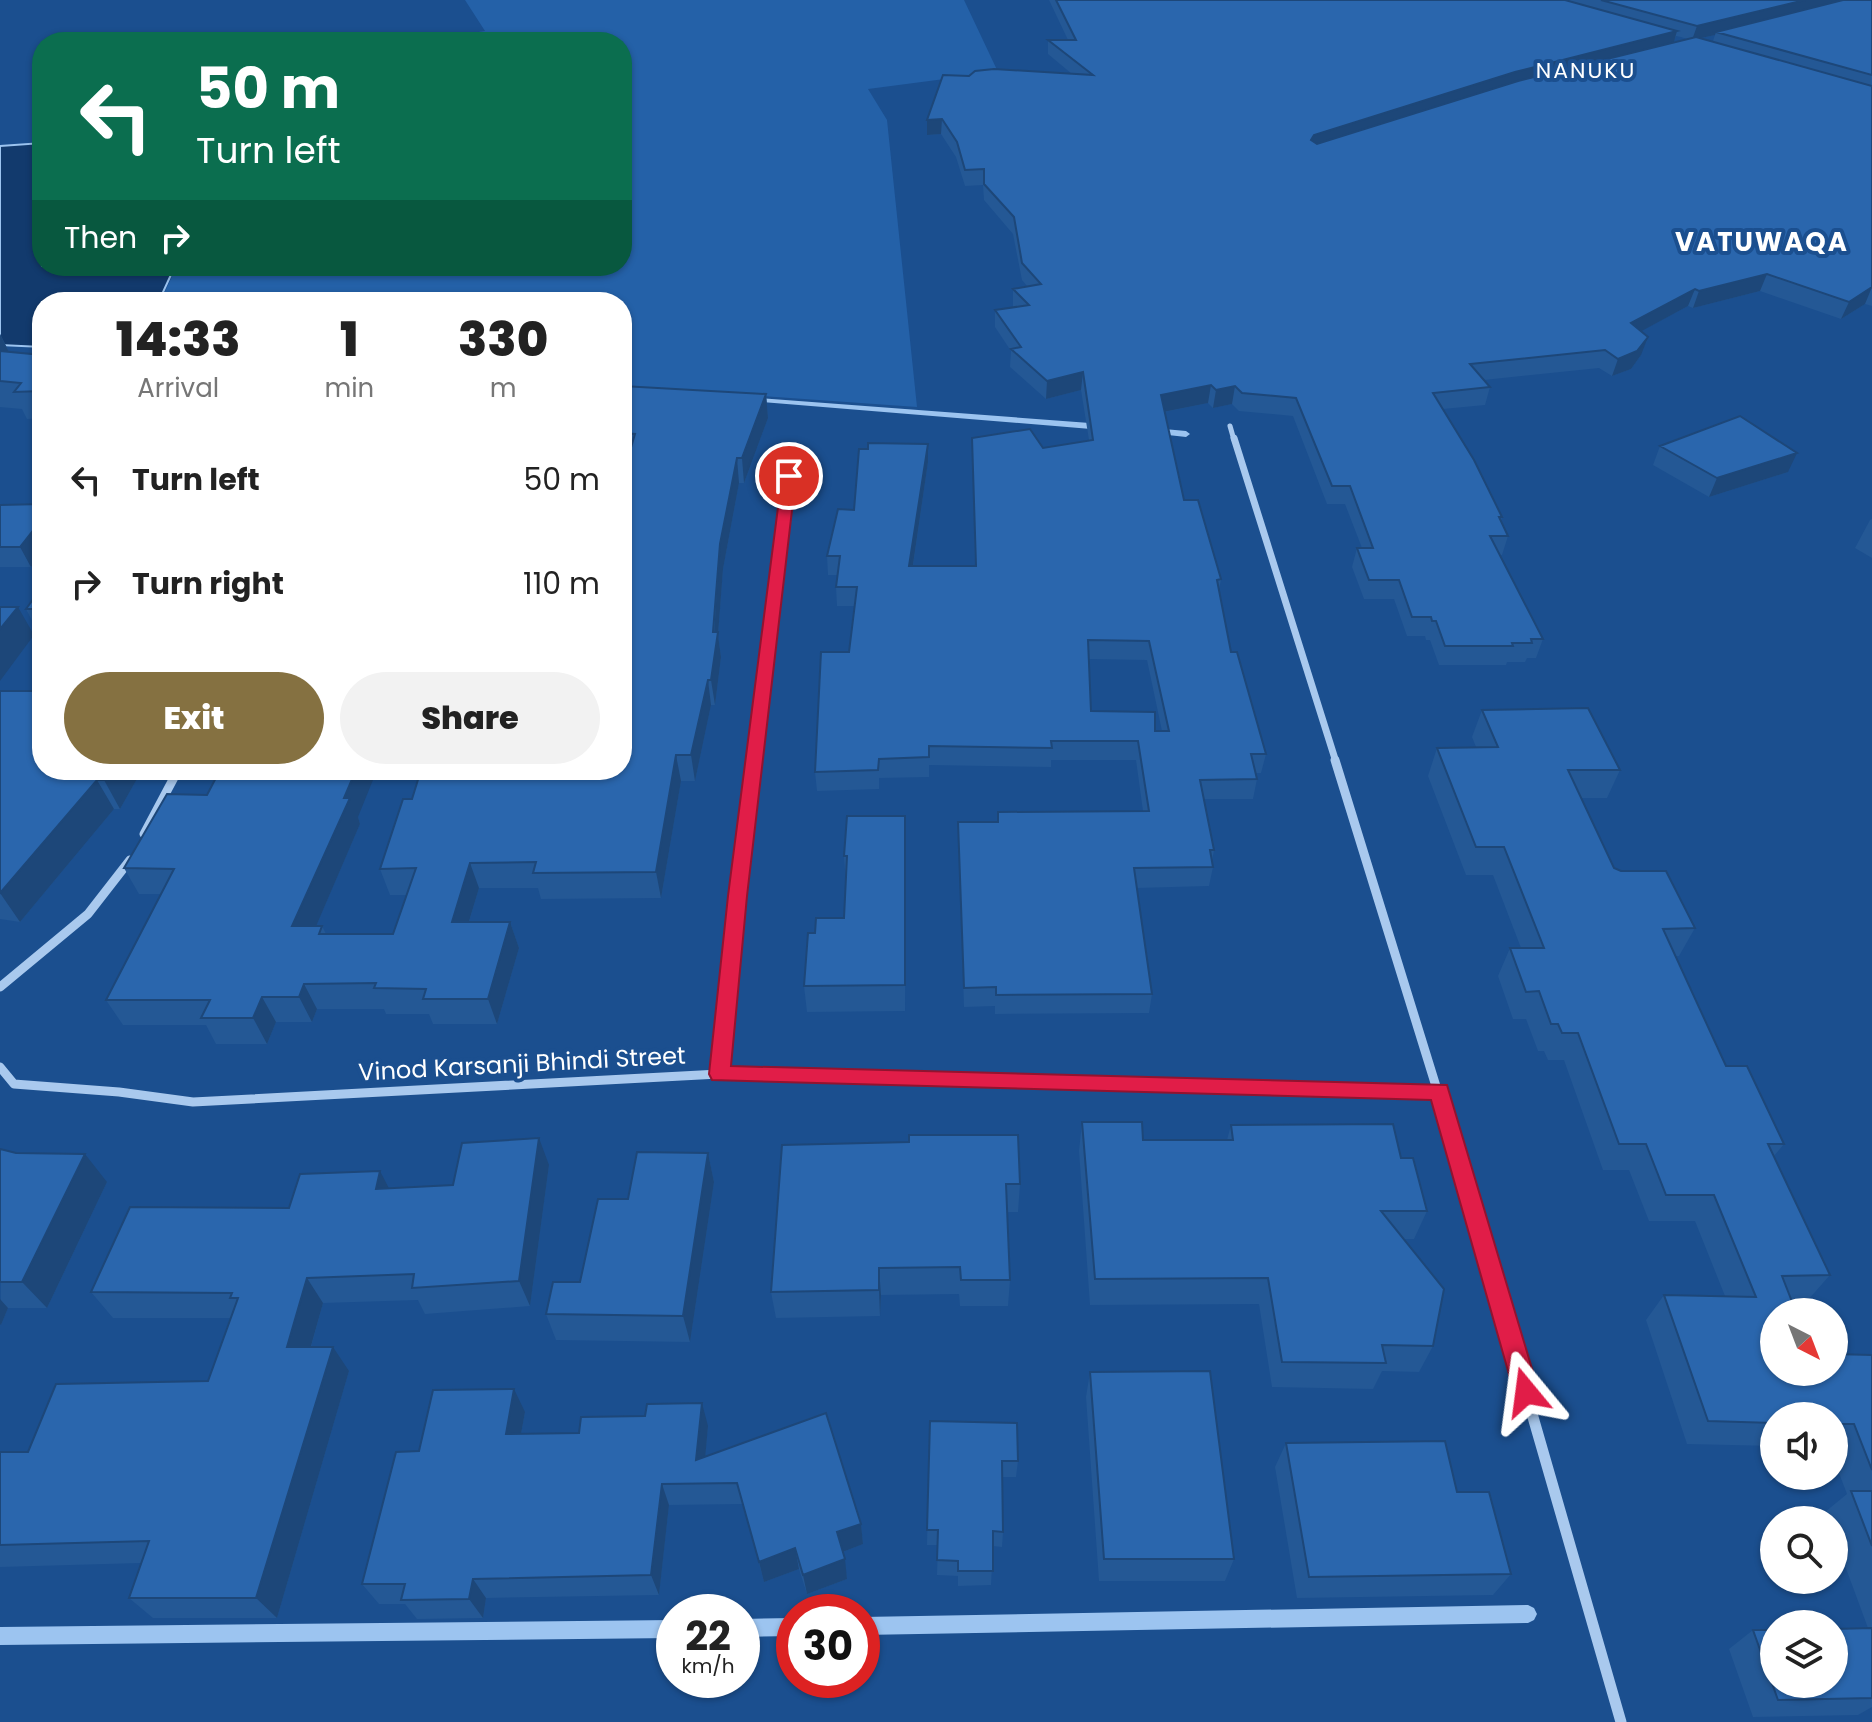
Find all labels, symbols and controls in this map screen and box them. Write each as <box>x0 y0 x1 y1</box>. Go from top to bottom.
text: 50 m <box>196 49 340 128</box>
district label: NANUKU <box>1536 55 1636 86</box>
icon: left <box>64 64 168 168</box>
text: Turn left <box>196 125 341 176</box>
text: Then <box>64 216 137 259</box>
icon: right <box>153 216 197 260</box>
district label: VATUWAQA <box>1675 224 1849 260</box>
text: 14:33 <box>116 306 241 373</box>
text: 1 <box>340 306 359 373</box>
text: 330 <box>458 306 548 373</box>
text: Arrival <box>137 370 219 406</box>
text: min <box>324 370 374 406</box>
text: m <box>490 370 517 406</box>
pin <box>755 442 823 510</box>
icon: arrive <box>767 454 811 498</box>
icon: left <box>64 458 108 502</box>
text: Turn left <box>132 458 260 501</box>
text: 50 m <box>523 458 600 501</box>
icon: right <box>64 562 108 606</box>
text: Turn right <box>132 562 284 605</box>
text: 110 m <box>523 562 600 605</box>
button: Exit <box>64 672 324 764</box>
button: Share <box>340 672 600 764</box>
street label: Vinod Karsanji Bhindi Street <box>358 1038 686 1089</box>
north arrow <box>1760 1298 1848 1386</box>
map controls <box>1760 1298 1848 1698</box>
position arrow <box>1484 1350 1568 1434</box>
button: sound <box>1760 1402 1848 1490</box>
button: search <box>1760 1506 1848 1594</box>
speed limit sign: 30 <box>776 1594 880 1698</box>
text: 22 <box>685 1608 731 1664</box>
button: layers <box>1760 1610 1848 1698</box>
text: km/h <box>681 1652 735 1680</box>

